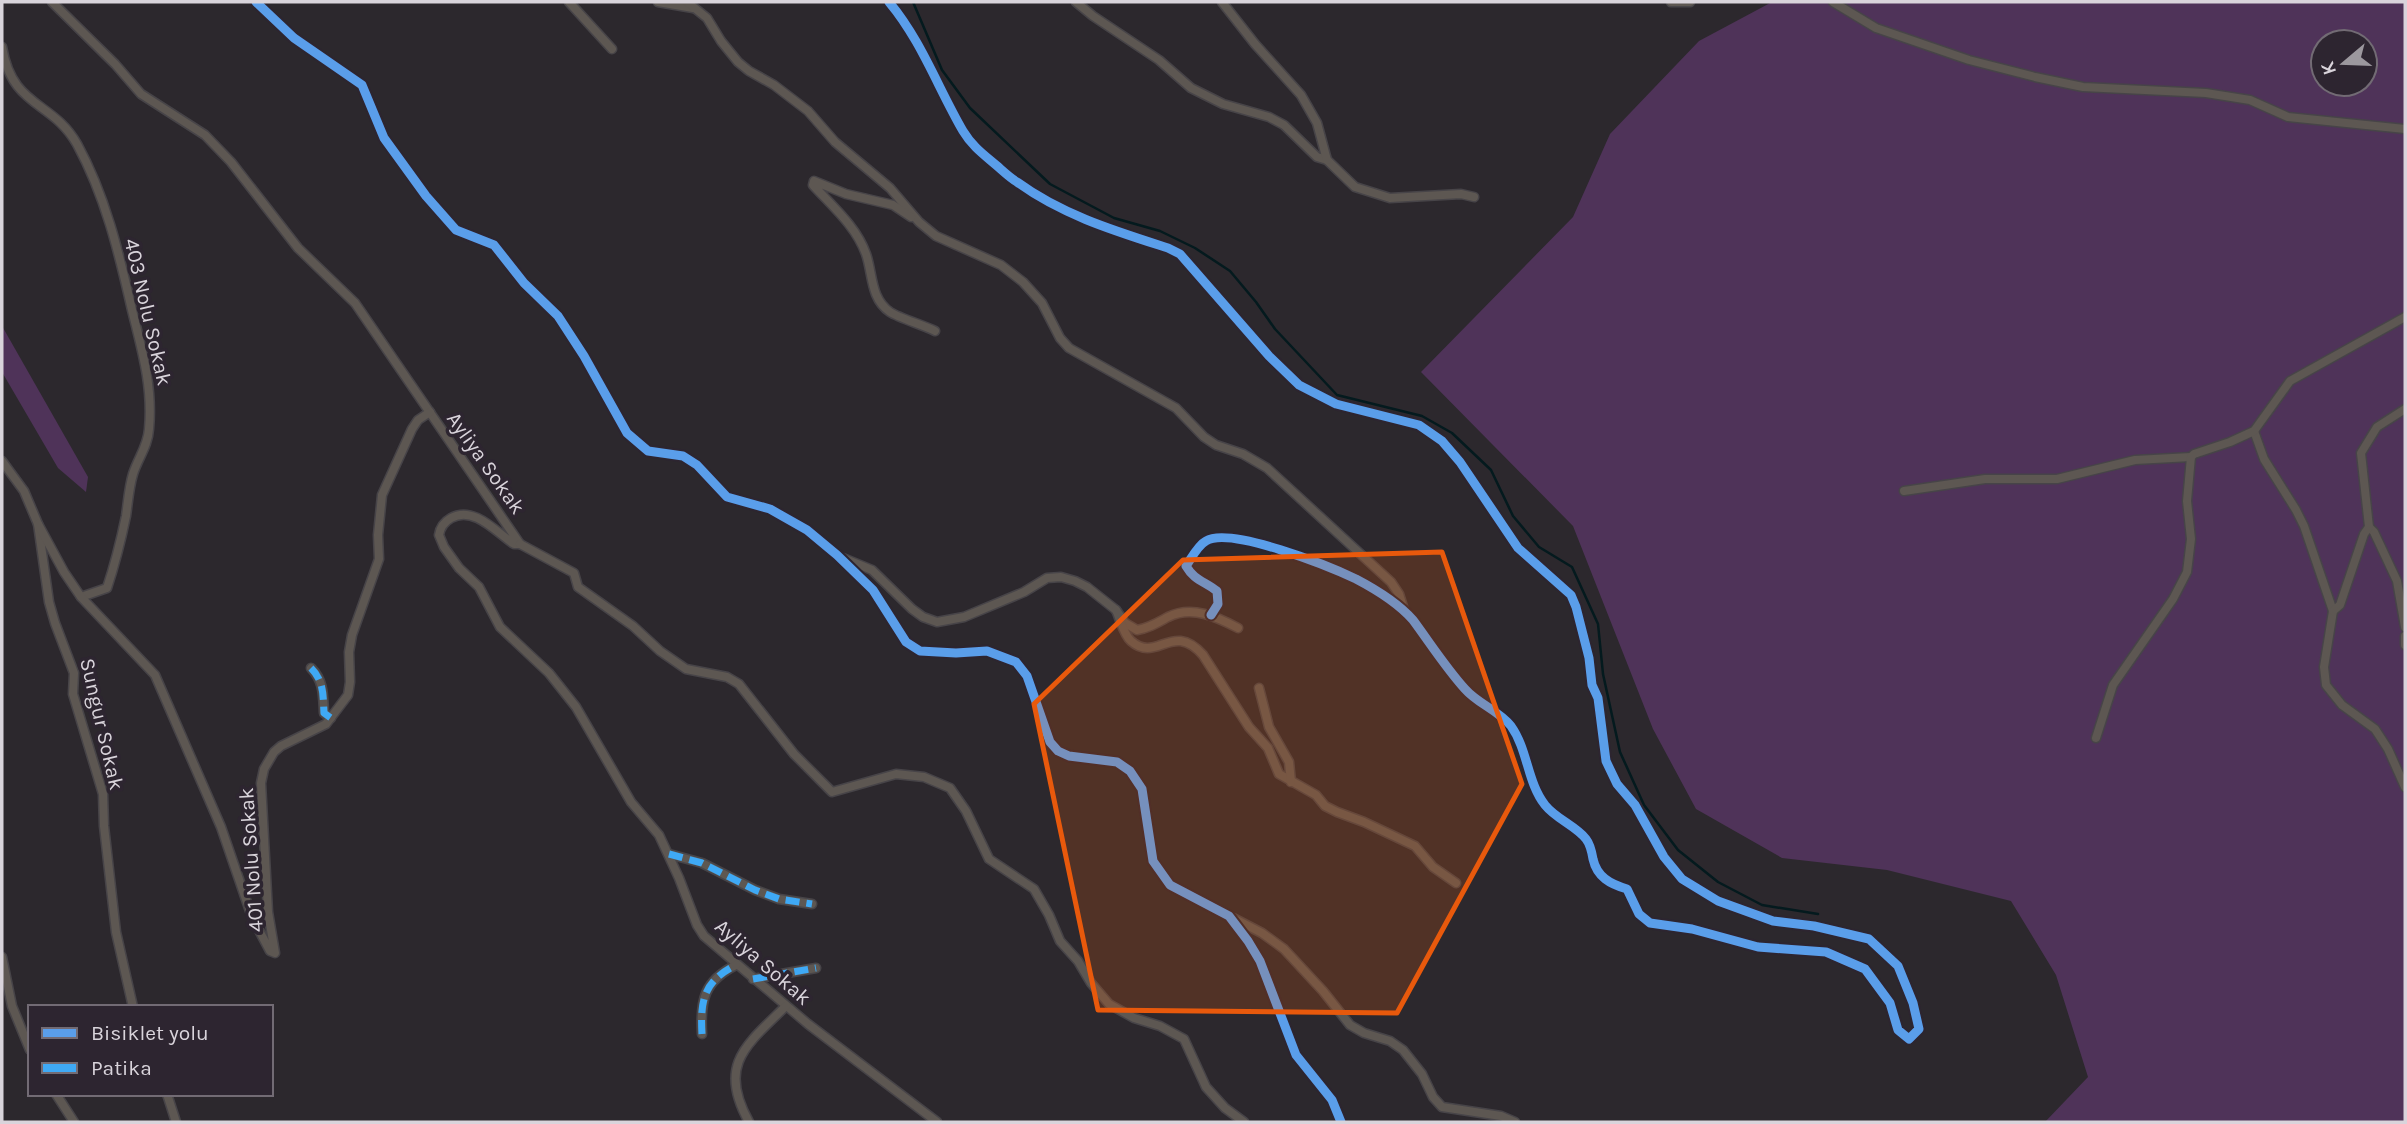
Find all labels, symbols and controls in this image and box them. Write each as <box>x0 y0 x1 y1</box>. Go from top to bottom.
north arrow <box>2309 28 2379 98</box>
text: K <box>2316 58 2341 78</box>
street label: 403 Nolu Sokak <box>119 236 177 388</box>
street label: Ayliya Sokak <box>442 407 530 519</box>
street label: Sungur Sokak <box>75 656 129 792</box>
street label: 401 Nolu Sokak <box>234 787 268 933</box>
street label: Ayliya Sokak <box>710 914 816 1010</box>
legend <box>28 1005 273 1096</box>
text: Bisiklet yolu <box>91 1021 209 1045</box>
text: Patika <box>91 1056 152 1080</box>

